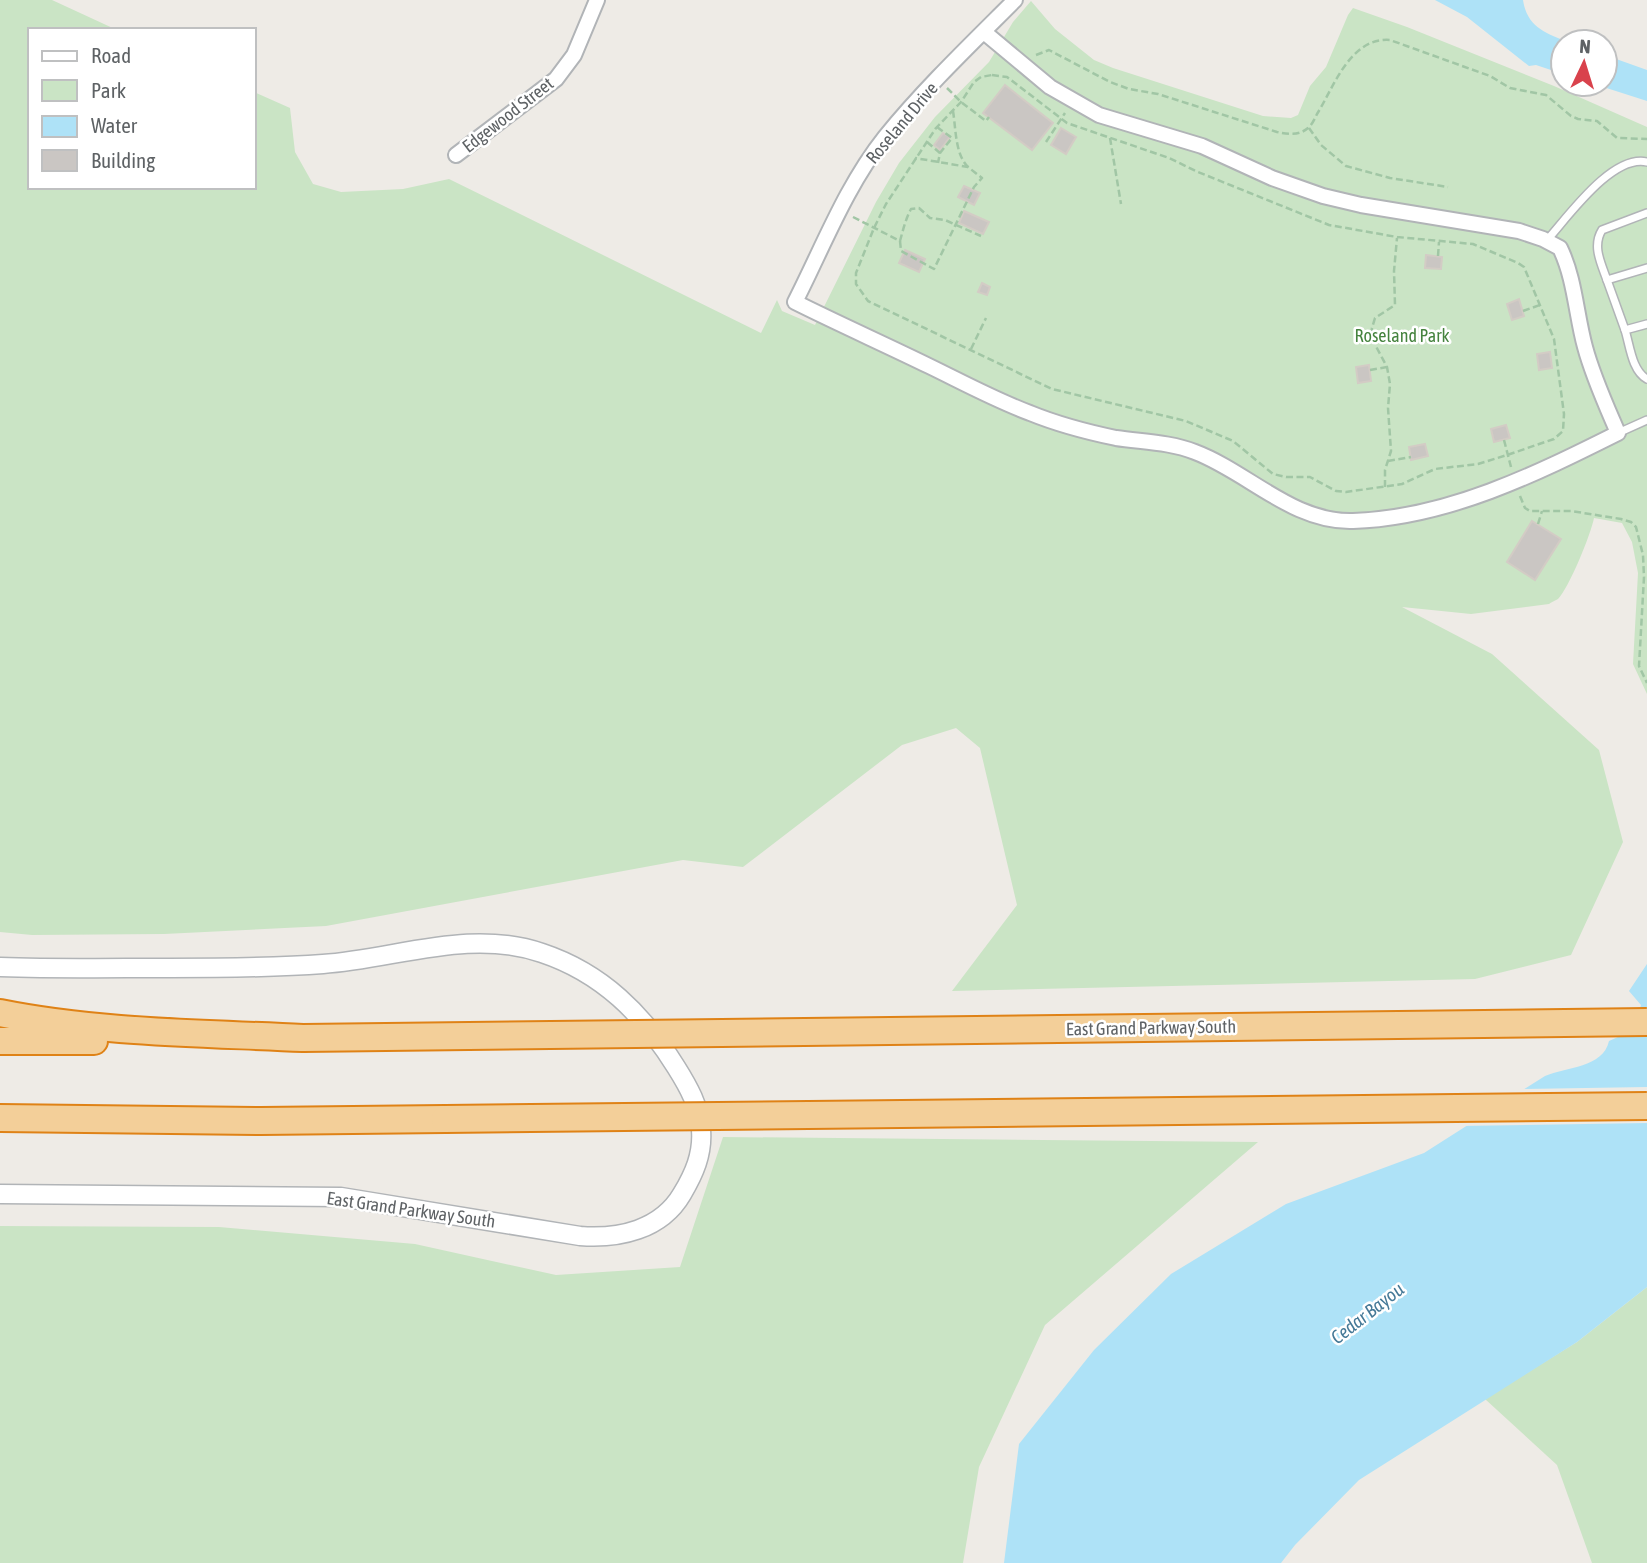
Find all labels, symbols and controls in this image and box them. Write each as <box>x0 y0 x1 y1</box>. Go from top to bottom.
legend <box>28 28 256 189</box>
north arrow <box>1549 28 1619 98</box>
text: N <box>1579 35 1592 57</box>
text: Road <box>91 43 131 67</box>
street label: Edgewood Street <box>458 73 557 157</box>
text: Park <box>91 78 126 102</box>
street label: Roseland Drive <box>861 78 942 168</box>
text: Water <box>91 113 138 137</box>
text: Building <box>91 148 155 172</box>
park label: Roseland Park <box>1355 325 1450 346</box>
street label: East Grand Parkway South <box>1066 1016 1236 1039</box>
street label: East Grand Parkway South <box>325 1187 497 1232</box>
water label: Cedar Bayou <box>1326 1278 1408 1348</box>

